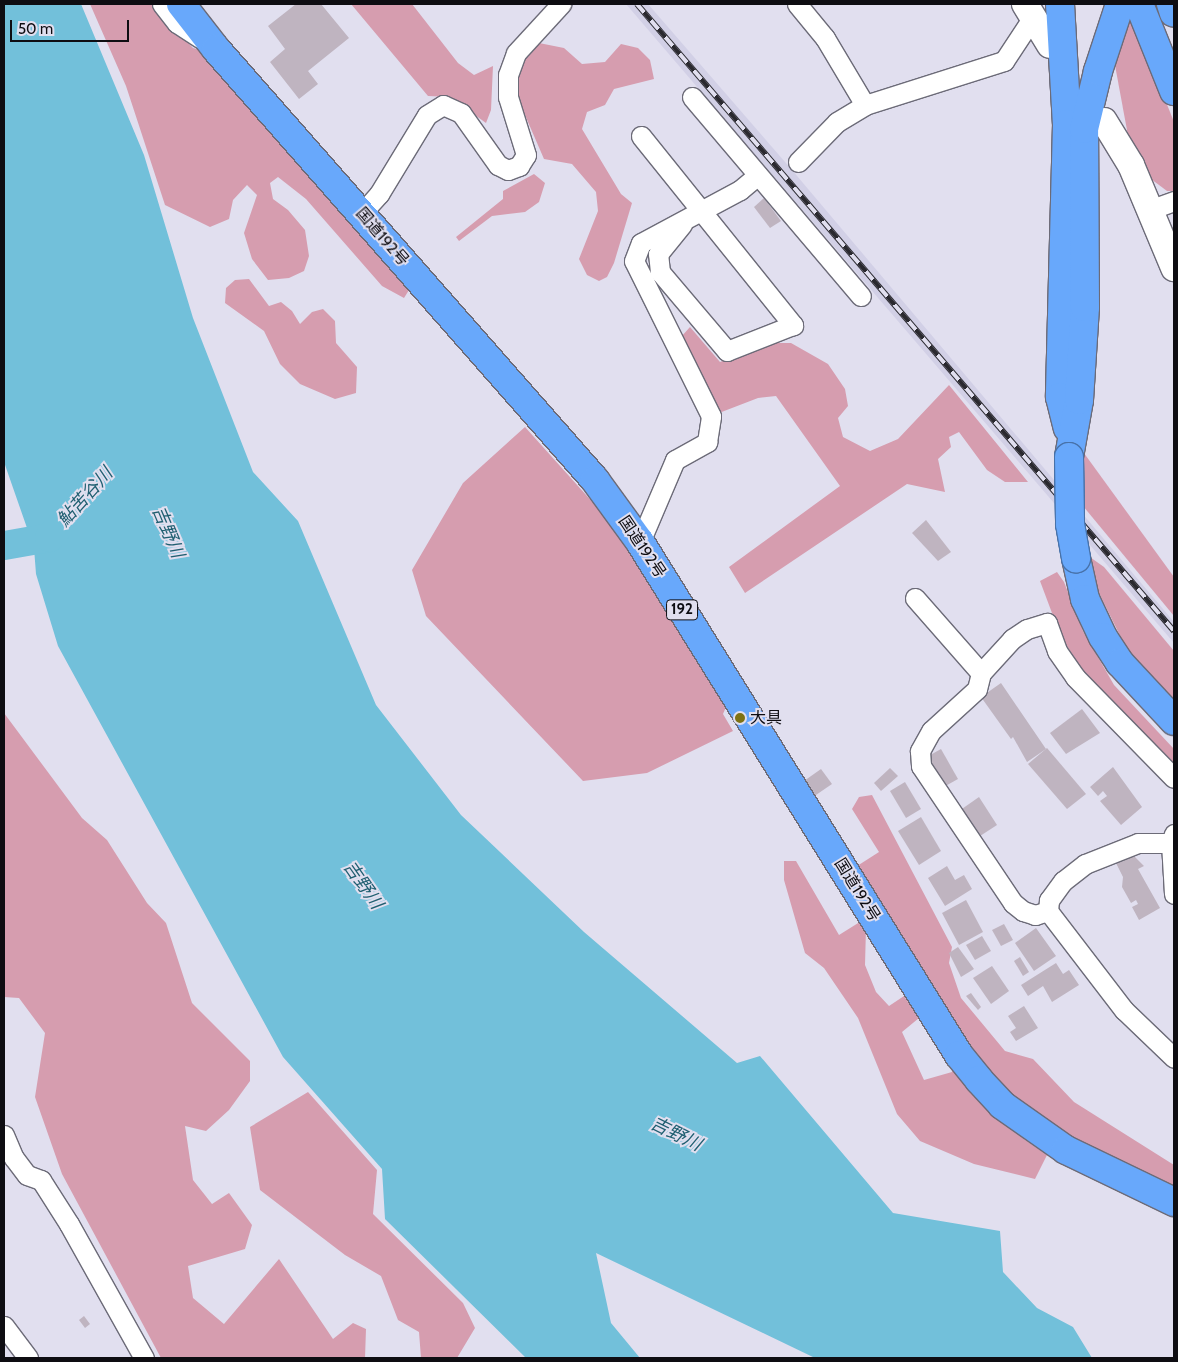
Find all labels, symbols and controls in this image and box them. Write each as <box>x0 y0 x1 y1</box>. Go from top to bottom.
scale bar <box>12 10 131 42</box>
text: 50 m <box>18 20 53 38</box>
street label: 国道192号 <box>352 204 412 270</box>
water label: 鮎苦谷川 <box>53 463 117 531</box>
water label: 吉野川 <box>148 503 188 561</box>
street label: 国道192号 <box>614 512 670 582</box>
road number: 192 <box>666 598 698 622</box>
place label: 大具 <box>750 708 782 728</box>
marker: 大具 <box>734 712 746 724</box>
street label: 国道192号 <box>830 855 884 925</box>
water label: 吉野川 <box>339 857 387 913</box>
water label: 吉野川 <box>647 1112 705 1156</box>

